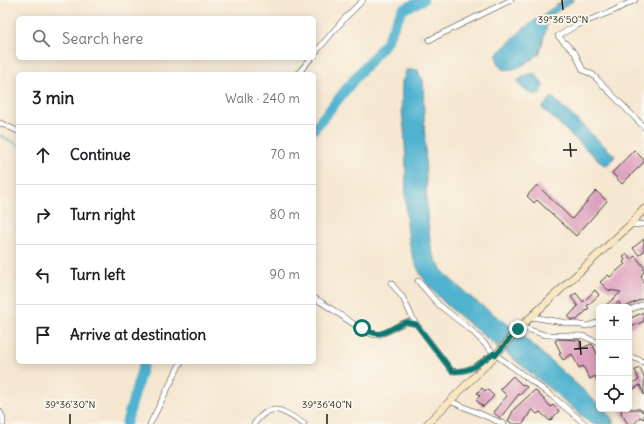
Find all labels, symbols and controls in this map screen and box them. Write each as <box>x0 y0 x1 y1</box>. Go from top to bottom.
text: 39°36'50"N <box>538 13 588 26</box>
search box <box>16 16 316 60</box>
icon: search <box>30 27 52 49</box>
text: Search here <box>62 29 143 48</box>
text: 3 min <box>32 87 74 109</box>
text: Walk · 240 m <box>225 90 300 107</box>
icon: ahead <box>32 144 54 166</box>
text: Continue <box>70 145 131 164</box>
text: 70 m <box>271 146 300 163</box>
icon: right <box>32 204 54 226</box>
text: Turn right <box>70 205 135 224</box>
text: 80 m <box>269 206 300 223</box>
icon: left <box>32 264 54 286</box>
text: Turn left <box>70 265 125 284</box>
text: 90 m <box>269 266 300 283</box>
map controls <box>596 304 632 412</box>
button: + <box>596 304 632 340</box>
route start <box>353 319 371 337</box>
route end <box>509 320 527 338</box>
icon: arrive <box>32 324 54 346</box>
text: Arrive at destination <box>70 325 206 344</box>
button: − <box>596 340 632 376</box>
button: locate <box>596 376 632 412</box>
text: 39°36'30"N <box>45 398 95 411</box>
text: 39°36'40"N <box>302 398 352 411</box>

